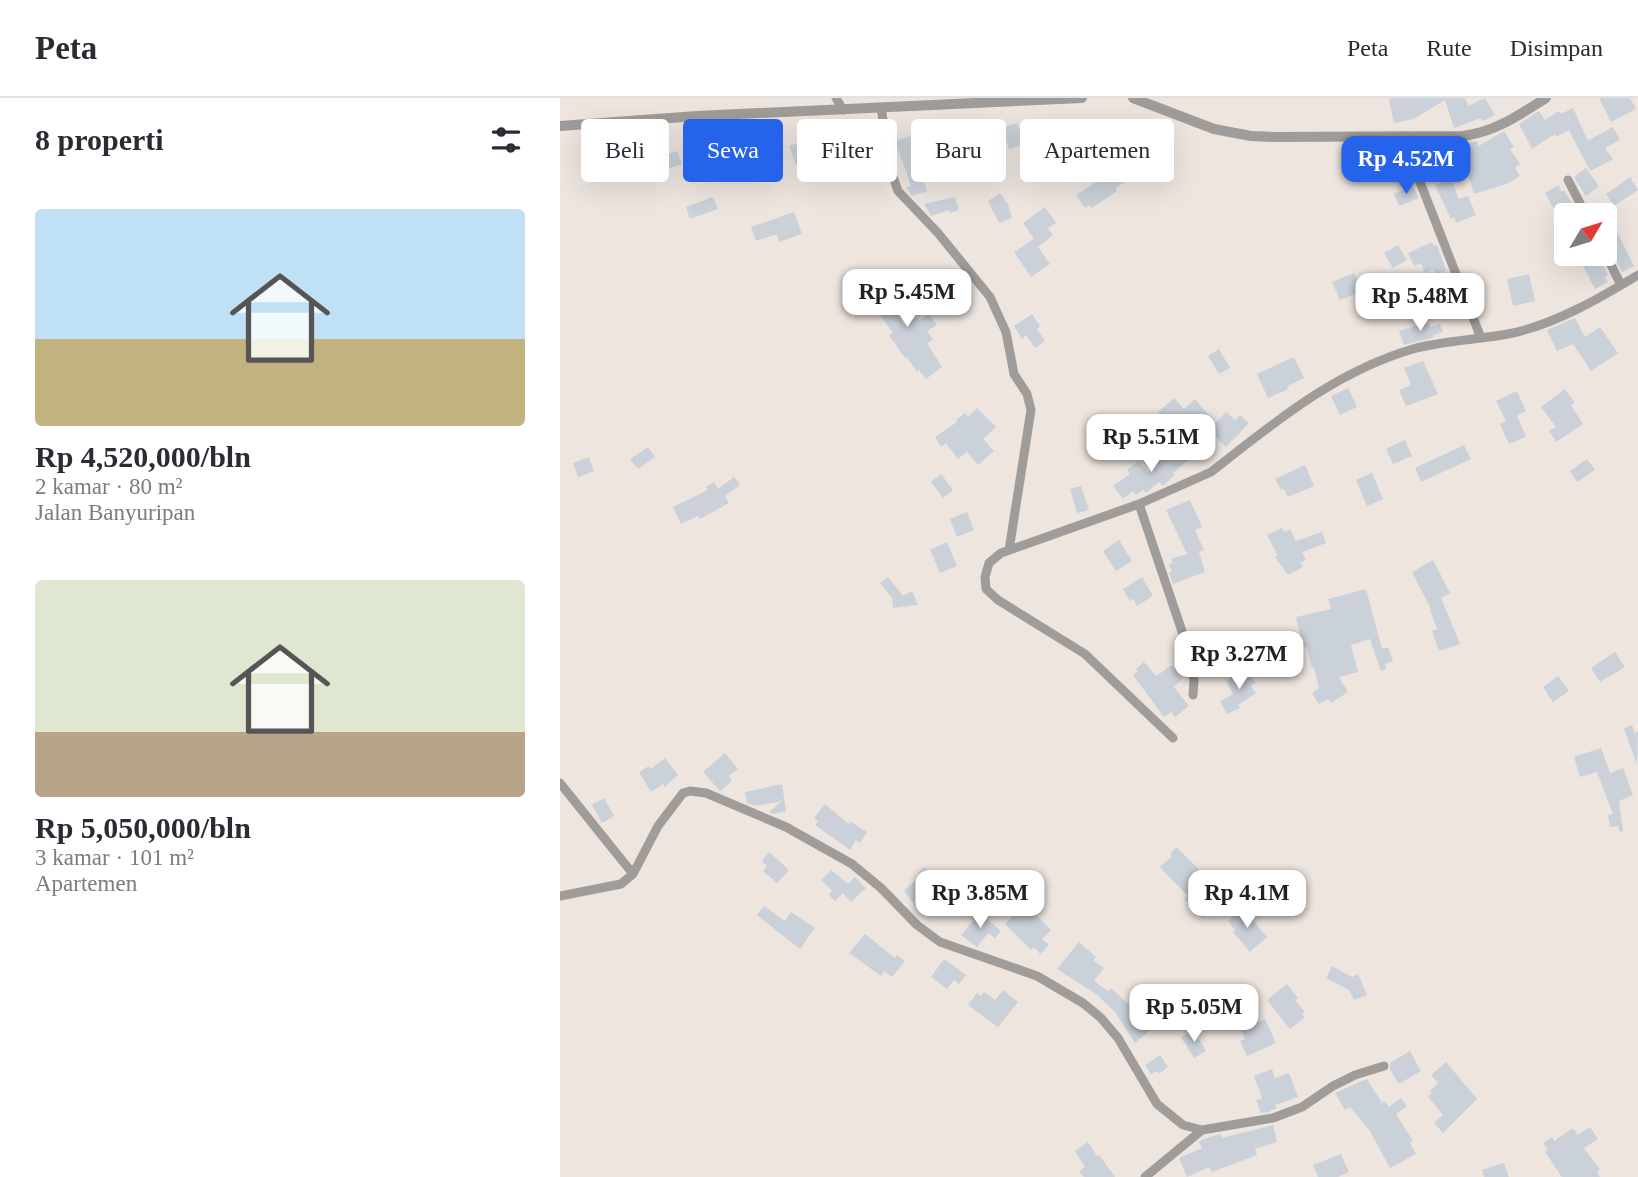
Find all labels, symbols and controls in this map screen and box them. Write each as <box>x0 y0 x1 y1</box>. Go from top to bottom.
text: Peta <box>35 30 97 66</box>
text: Peta <box>1347 35 1388 61</box>
text: Rute <box>1426 35 1472 61</box>
text: Disimpan <box>1510 35 1603 61</box>
chip: Beli <box>581 119 669 182</box>
chip: Sewa <box>683 119 783 182</box>
chip: Filter <box>797 119 897 182</box>
chip: Baru <box>911 119 1006 182</box>
chip: Apartemen <box>1020 119 1174 182</box>
icon: filters <box>487 121 525 159</box>
text: 8 properti <box>35 123 164 156</box>
pin: Rp 4.52M <box>1334 136 1478 196</box>
text: Rp 4.52M <box>1357 146 1455 171</box>
north arrow <box>1554 203 1617 266</box>
map controls <box>1554 203 1617 266</box>
icon: home <box>217 255 343 381</box>
pin: Rp 5.45M <box>835 270 979 329</box>
pin: Rp 5.48M <box>1348 274 1492 333</box>
text: Rp 5.45M <box>858 279 956 304</box>
text: Rp 5.48M <box>1371 283 1469 308</box>
pin: Rp 5.51M <box>1079 414 1223 474</box>
text: Rp 5.51M <box>1102 424 1200 449</box>
text: Rp 4,520,000/bln <box>35 440 251 473</box>
text: 2 kamar · 80 m² <box>35 474 182 499</box>
text: Jalan Banyuripan <box>35 500 195 525</box>
icon: home <box>217 626 343 752</box>
pin: Rp 3.27M <box>1167 632 1311 691</box>
text: Rp 3.27M <box>1190 641 1288 666</box>
text: Rp 5,050,000/bln <box>35 811 251 844</box>
text: 3 kamar · 101 m² <box>35 845 194 870</box>
pin: Rp 3.85M <box>908 870 1052 930</box>
pin: Rp 4.1M <box>1182 870 1312 930</box>
text: Apartemen <box>35 871 137 896</box>
text: Rp 3.85M <box>931 880 1029 905</box>
text: Rp 4.1M <box>1204 880 1290 905</box>
pin: Rp 5.05M <box>1122 984 1266 1044</box>
text: Rp 5.05M <box>1145 994 1243 1019</box>

